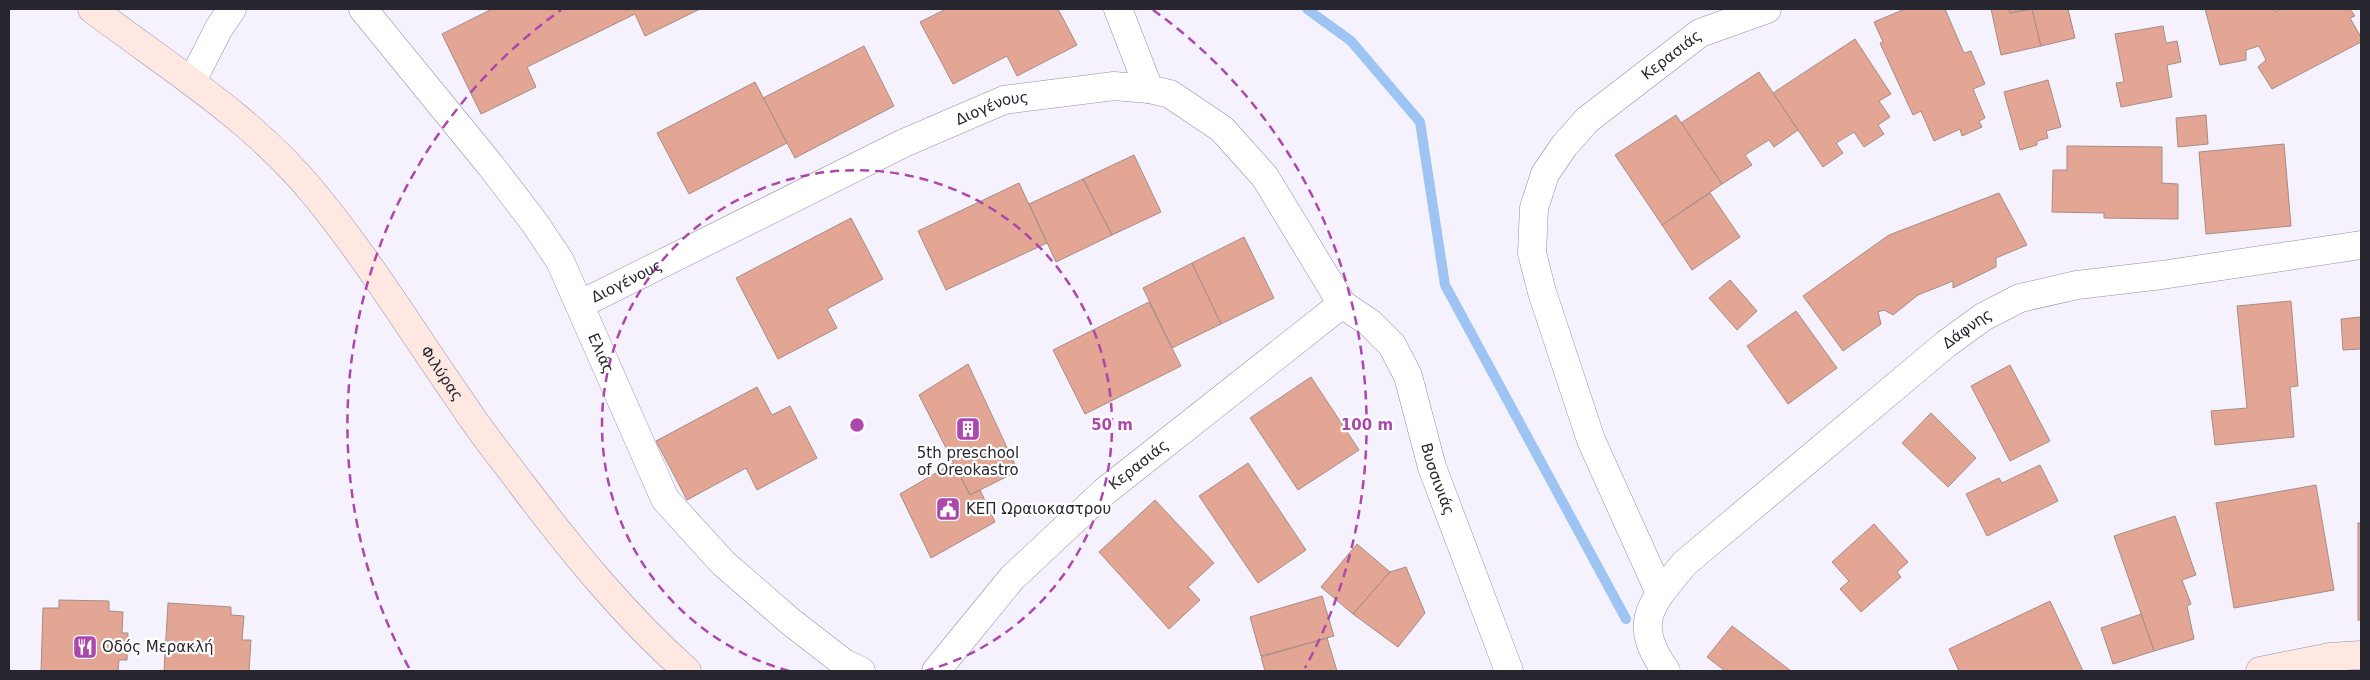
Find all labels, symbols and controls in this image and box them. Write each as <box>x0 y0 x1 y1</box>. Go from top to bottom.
street label: Κερασιάς <box>1638 26 1705 84</box>
street label: Διογένους <box>953 88 1029 129</box>
street label: Διογένους <box>588 256 665 306</box>
street label: Δάφνης <box>1939 305 1995 353</box>
street label: Ελιάς <box>584 330 617 376</box>
street label: Φιλύρας <box>417 342 467 404</box>
centre of rings <box>848 416 866 434</box>
building icon: 5th preschool of Oreokastro <box>955 416 981 442</box>
text: 50 m <box>1091 416 1133 434</box>
text: 100 m <box>1341 416 1393 434</box>
street label: Κερασιάς <box>1105 436 1172 494</box>
street label: Βυσσινιάς <box>1417 441 1458 518</box>
place label: 5th preschool of Oreokastro <box>917 444 1019 479</box>
public building icon: ΚΕΠ Ωραιοκαστρου <box>935 496 961 522</box>
place label: ΚΕΠ Ωραιοκαστρου <box>966 500 1111 518</box>
restaurant icon: Οδός Μερακλή <box>72 634 98 660</box>
place label: Οδός Μερακλή <box>102 638 213 656</box>

